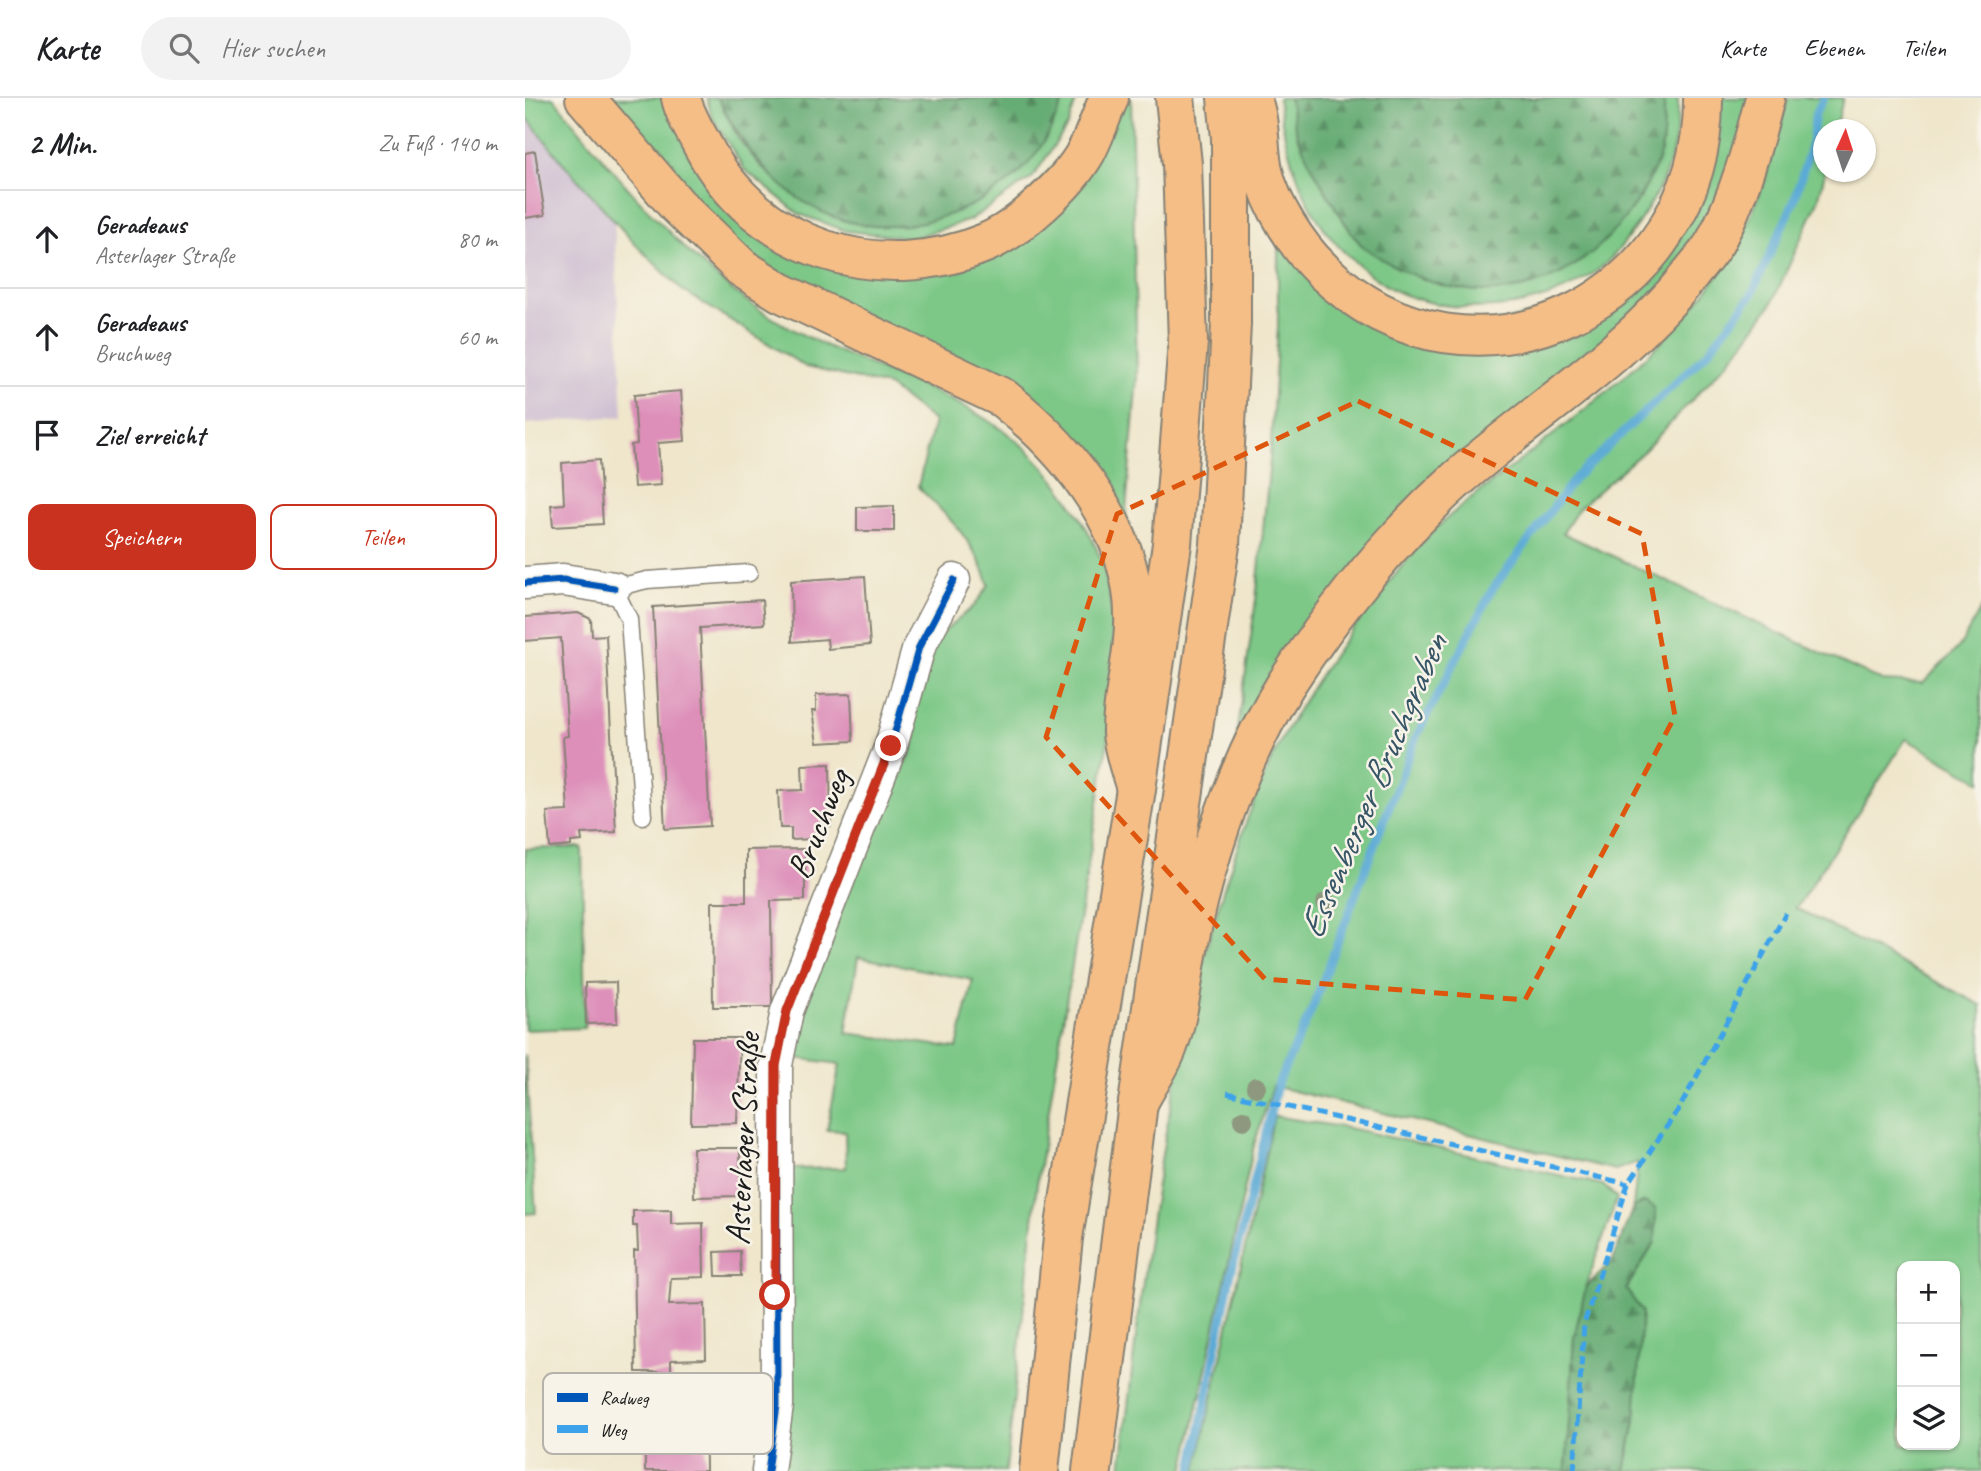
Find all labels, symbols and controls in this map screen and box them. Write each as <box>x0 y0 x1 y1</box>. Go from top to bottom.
search box <box>141 17 631 80</box>
text: Karte <box>35 27 99 69</box>
icon: search <box>165 29 203 67</box>
text: Hier suchen <box>221 32 325 65</box>
text: Karte <box>1720 33 1766 63</box>
text: Ebenen <box>1804 33 1864 63</box>
text: Teilen <box>1902 33 1946 63</box>
north arrow <box>1813 119 1876 182</box>
text: 2 Min. <box>28 125 97 163</box>
text: Zu Fuß · 140 m <box>378 129 497 158</box>
text: Geradeaus <box>95 208 186 241</box>
icon: ahead <box>28 220 66 258</box>
text: 80 m <box>458 225 497 254</box>
text: Asterlager Straße <box>95 241 234 270</box>
text: Geradeaus <box>95 306 186 339</box>
icon: ahead <box>28 318 66 356</box>
text: 60 m <box>458 323 497 352</box>
text: Bruchweg <box>95 339 170 368</box>
icon: arrive <box>28 416 66 454</box>
text: Ziel erreicht <box>95 419 205 452</box>
button: Speichern <box>28 504 256 570</box>
button: Teilen <box>270 504 497 570</box>
water label: Essenberger Bruchgraben <box>1287 624 1459 945</box>
route end <box>875 730 906 761</box>
street label: Bruchweg <box>776 761 862 885</box>
street label: Asterlager Straße <box>714 1029 771 1246</box>
map controls <box>1897 1261 1960 1450</box>
button: + <box>1897 1261 1960 1324</box>
route start <box>759 1279 790 1310</box>
button: − <box>1897 1324 1960 1387</box>
legend <box>543 1373 773 1454</box>
text: Radweg <box>600 1386 650 1410</box>
button: layers <box>1897 1387 1960 1450</box>
text: Weg <box>600 1418 628 1442</box>

